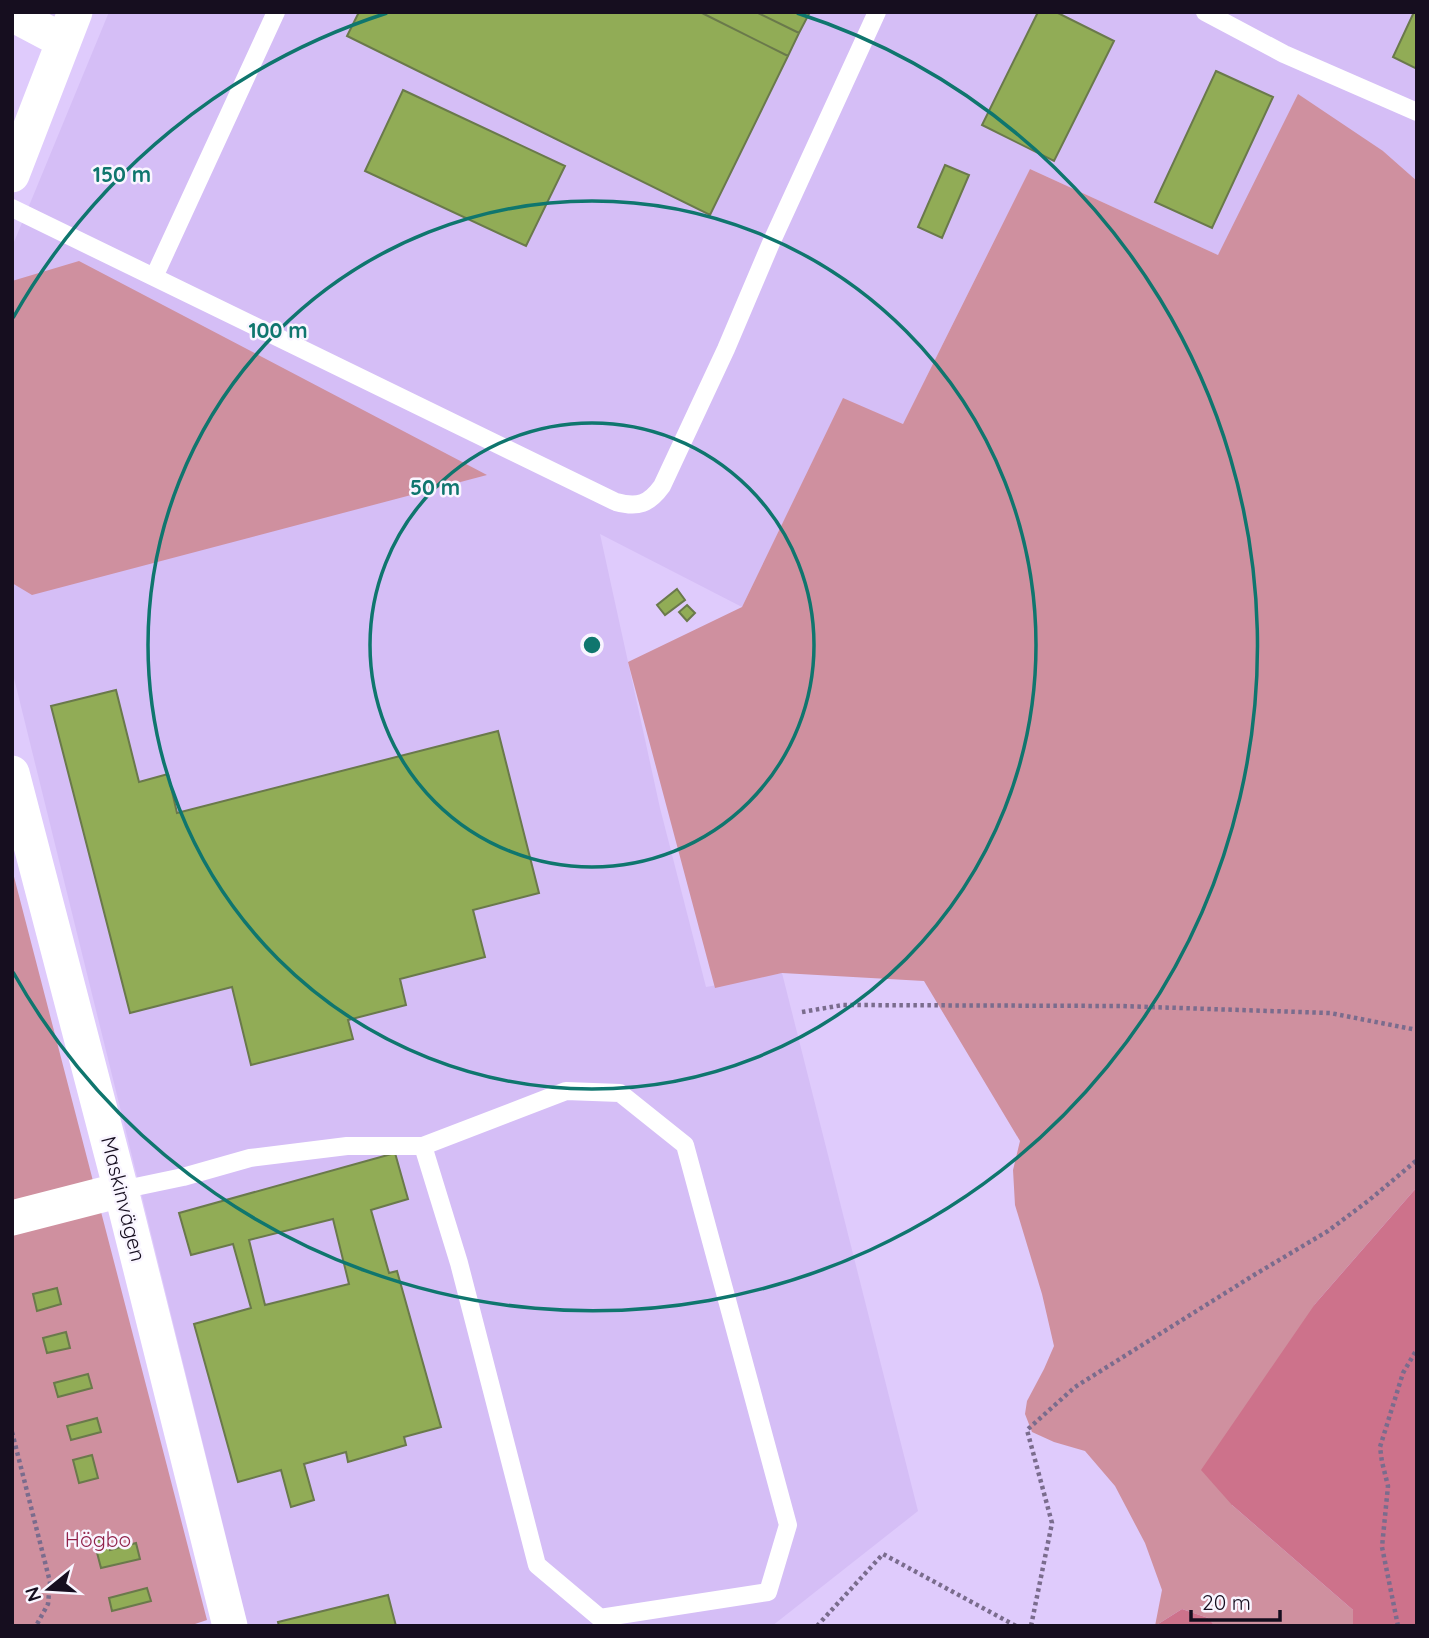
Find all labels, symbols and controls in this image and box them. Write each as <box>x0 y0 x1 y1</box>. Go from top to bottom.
text: 150 m <box>93 161 151 187</box>
text: 100 m <box>248 317 308 343</box>
text: 50 m <box>410 474 460 500</box>
centre of rings <box>580 633 604 657</box>
street label: Maskinvägen <box>96 1133 152 1264</box>
park label: Högbo <box>65 1526 131 1552</box>
north arrow <box>14 1554 84 1624</box>
scale bar <box>1191 1578 1280 1622</box>
text: N <box>19 1584 46 1605</box>
text: 20 m <box>1202 1589 1251 1615</box>

